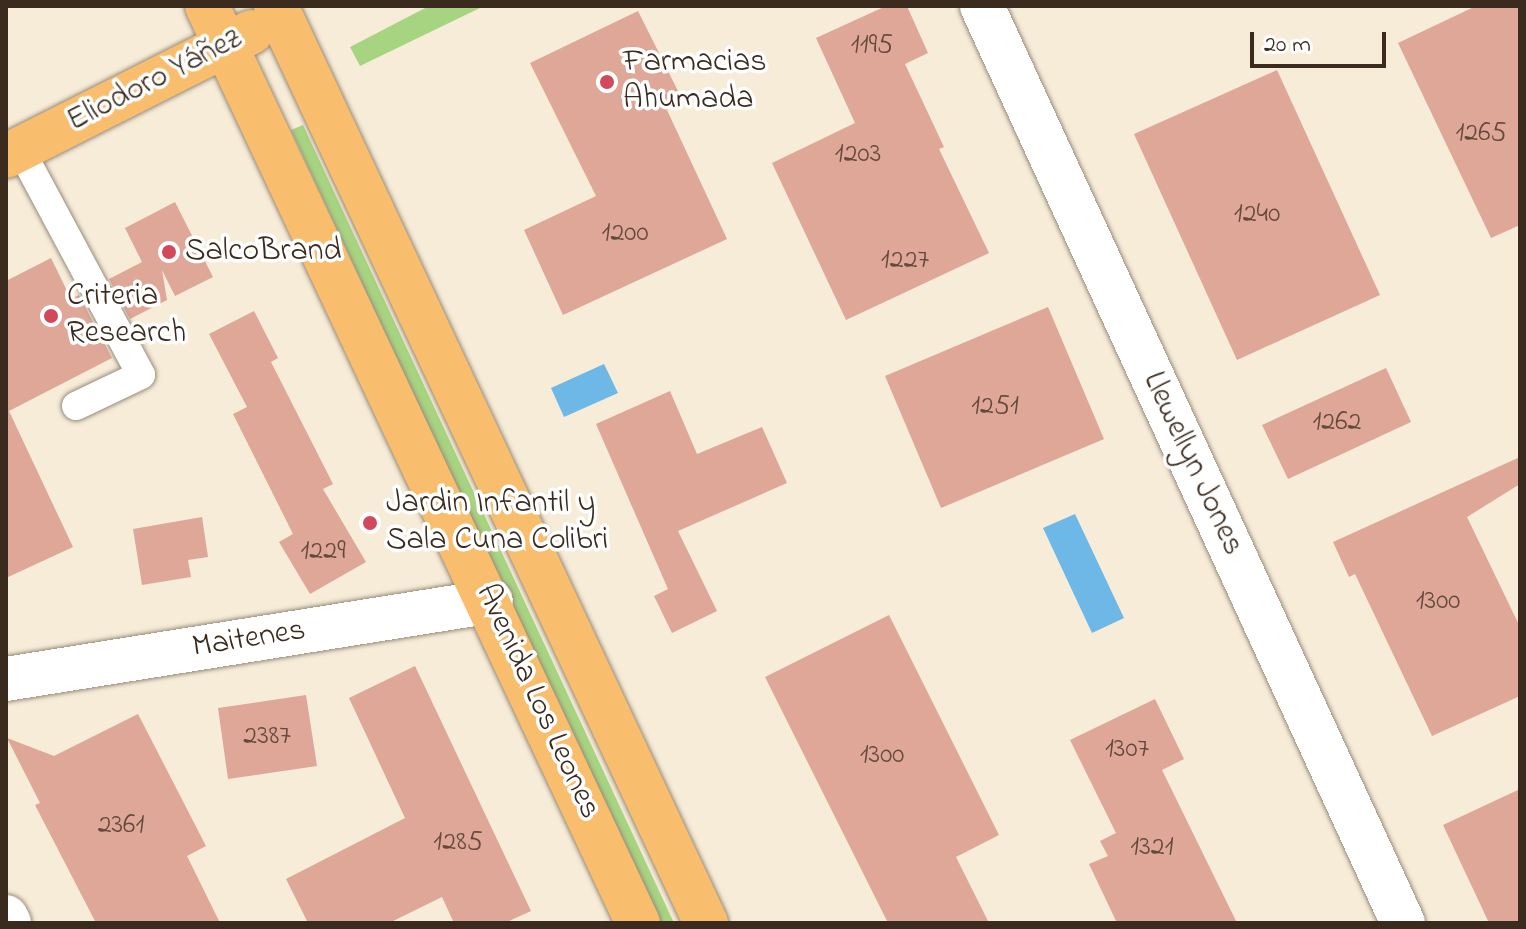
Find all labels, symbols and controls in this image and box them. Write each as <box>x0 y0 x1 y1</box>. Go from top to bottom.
scale bar <box>1254 16 1390 66</box>
street label: Eliodoro Yáñez <box>61 21 249 141</box>
text: 20 m <box>1264 28 1311 63</box>
house number: 1195 <box>851 29 893 63</box>
place label: Farmacias Ahumada <box>623 45 767 120</box>
marker: Farmacias Ahumada <box>598 73 616 91</box>
house number: 1265 <box>1455 117 1507 151</box>
house number: 1203 <box>835 138 881 172</box>
house number: 1240 <box>1234 198 1280 232</box>
house number: 1200 <box>601 217 649 251</box>
place label: SalcoBrand <box>185 233 342 271</box>
marker: SalcoBrand <box>160 243 178 261</box>
house number: 1227 <box>881 244 929 278</box>
place label: Criteria Research <box>67 279 186 354</box>
marker: Criteria Research <box>42 307 60 325</box>
street label: Llewellyn Jones <box>1133 366 1251 562</box>
house number: 1251 <box>971 390 1019 424</box>
house number: 1262 <box>1312 406 1362 440</box>
place label: Jardin Infantil y Sala Cuna Colibri <box>386 486 608 561</box>
marker: Jardin Infantil y Sala Cuna Colibri <box>361 514 379 532</box>
house number: 1229 <box>300 535 346 569</box>
street label: Avenida Los Leones <box>466 579 608 825</box>
house number: 1300 <box>1416 585 1460 619</box>
street label: Maitenes <box>190 612 308 668</box>
house number: 2387 <box>243 720 291 754</box>
house number: 1307 <box>1105 733 1149 767</box>
house number: 1300 <box>860 739 904 773</box>
house number: 2361 <box>98 809 144 843</box>
house number: 1285 <box>433 826 483 860</box>
house number: 1321 <box>1130 831 1174 865</box>

